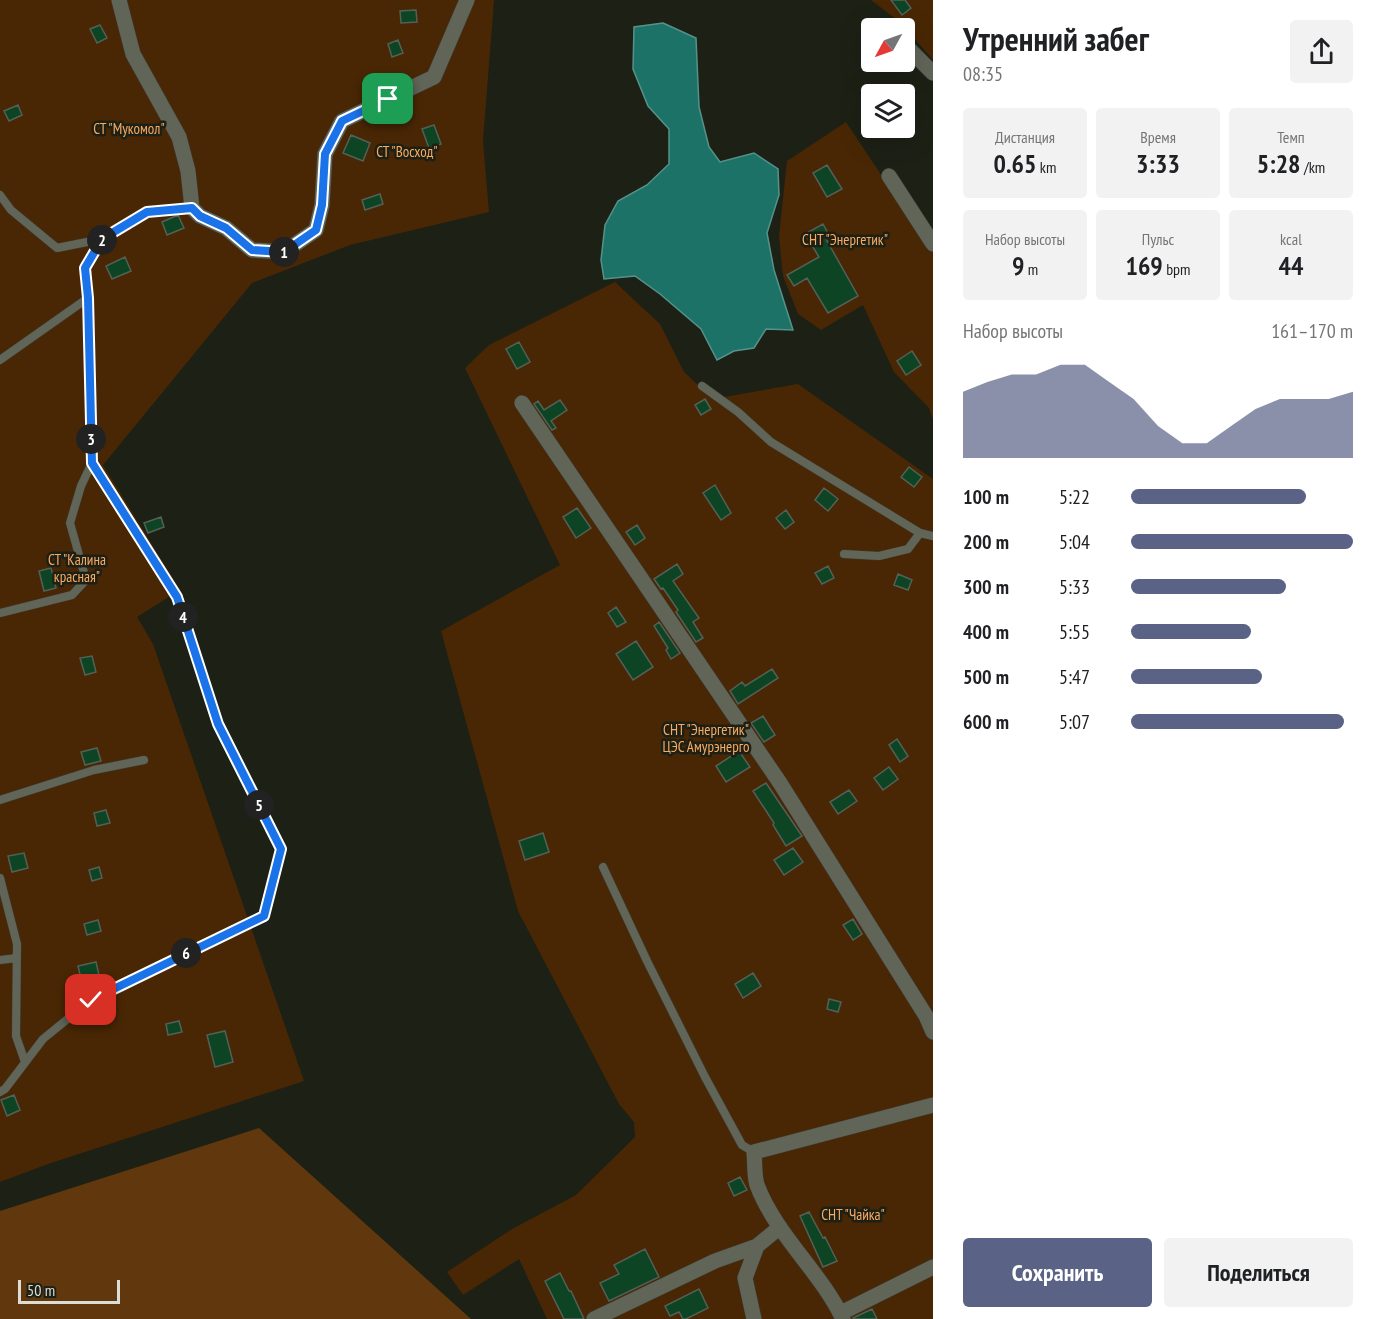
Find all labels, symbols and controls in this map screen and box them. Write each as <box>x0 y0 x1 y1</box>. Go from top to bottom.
text: Утренний забег <box>963 17 1149 60</box>
north arrow <box>861 18 915 72</box>
map controls <box>861 18 915 138</box>
button: share <box>1290 20 1353 83</box>
text: 08:35 <box>963 61 1003 87</box>
pin <box>362 73 413 124</box>
icon: arrive <box>371 82 404 115</box>
button: layers <box>861 84 915 138</box>
park label: СТ "Мукомол" <box>93 119 165 138</box>
text: Дистанция <box>995 127 1055 147</box>
text: Время <box>1140 127 1176 147</box>
text: Темп <box>1277 127 1305 147</box>
park label: СТ "Восход" <box>376 142 438 161</box>
text: 0.65 <box>994 147 1036 180</box>
text: 3:33 <box>1136 147 1180 180</box>
text: 5:28 <box>1257 147 1301 180</box>
text: km <box>1036 157 1056 177</box>
text: /km <box>1301 157 1325 177</box>
pin: 2 <box>87 225 117 255</box>
text: Набор высоты <box>985 229 1065 249</box>
text: Пульс <box>1142 229 1174 249</box>
text: kcal <box>1280 229 1302 249</box>
text: 2 <box>98 230 106 250</box>
park label: СНТ "Энергетик" <box>802 230 888 249</box>
pin: 1 <box>269 237 299 267</box>
text: 1 <box>280 242 288 262</box>
text: 9 <box>1012 249 1024 282</box>
text: 169 <box>1125 249 1163 282</box>
text: 44 <box>1279 249 1303 282</box>
text: m <box>1024 259 1038 279</box>
text: bpm <box>1163 259 1191 279</box>
text: Набор высоты <box>963 318 1063 344</box>
text: 161–170 m <box>1271 318 1353 344</box>
pin: 3 <box>76 424 106 454</box>
text: 3 <box>87 429 95 449</box>
text: 100 m <box>963 484 1009 510</box>
text: 5:22 <box>1059 484 1090 510</box>
text: 200 m <box>963 529 1009 555</box>
text: 5:04 <box>1059 529 1090 555</box>
park label: СТ "Калина красная" <box>48 550 106 586</box>
text: 300 m <box>963 574 1009 600</box>
text: 5:33 <box>1059 574 1090 600</box>
pin: 4 <box>168 602 198 632</box>
text: 4 <box>179 607 187 627</box>
text: 400 m <box>963 619 1009 645</box>
text: 5:55 <box>1059 619 1090 645</box>
text: 500 m <box>963 664 1009 690</box>
text: 5:47 <box>1059 664 1090 690</box>
text: 600 m <box>963 709 1009 735</box>
text: 5:07 <box>1059 709 1090 735</box>
park label: СНТ "Энергетик" ЦЭС Амурэнерго <box>662 720 750 756</box>
pin: 5 <box>244 790 274 820</box>
text: 5 <box>255 795 263 815</box>
pin: 6 <box>171 938 201 968</box>
text: 6 <box>182 943 190 963</box>
pin <box>65 974 116 1025</box>
icon: check <box>74 983 107 1016</box>
park label: СНТ "Чайка" <box>821 1205 885 1224</box>
button: Сохранить <box>963 1238 1152 1307</box>
button: Поделиться <box>1164 1238 1353 1307</box>
scale bar <box>18 1277 120 1304</box>
text: 50 m <box>27 1280 55 1300</box>

